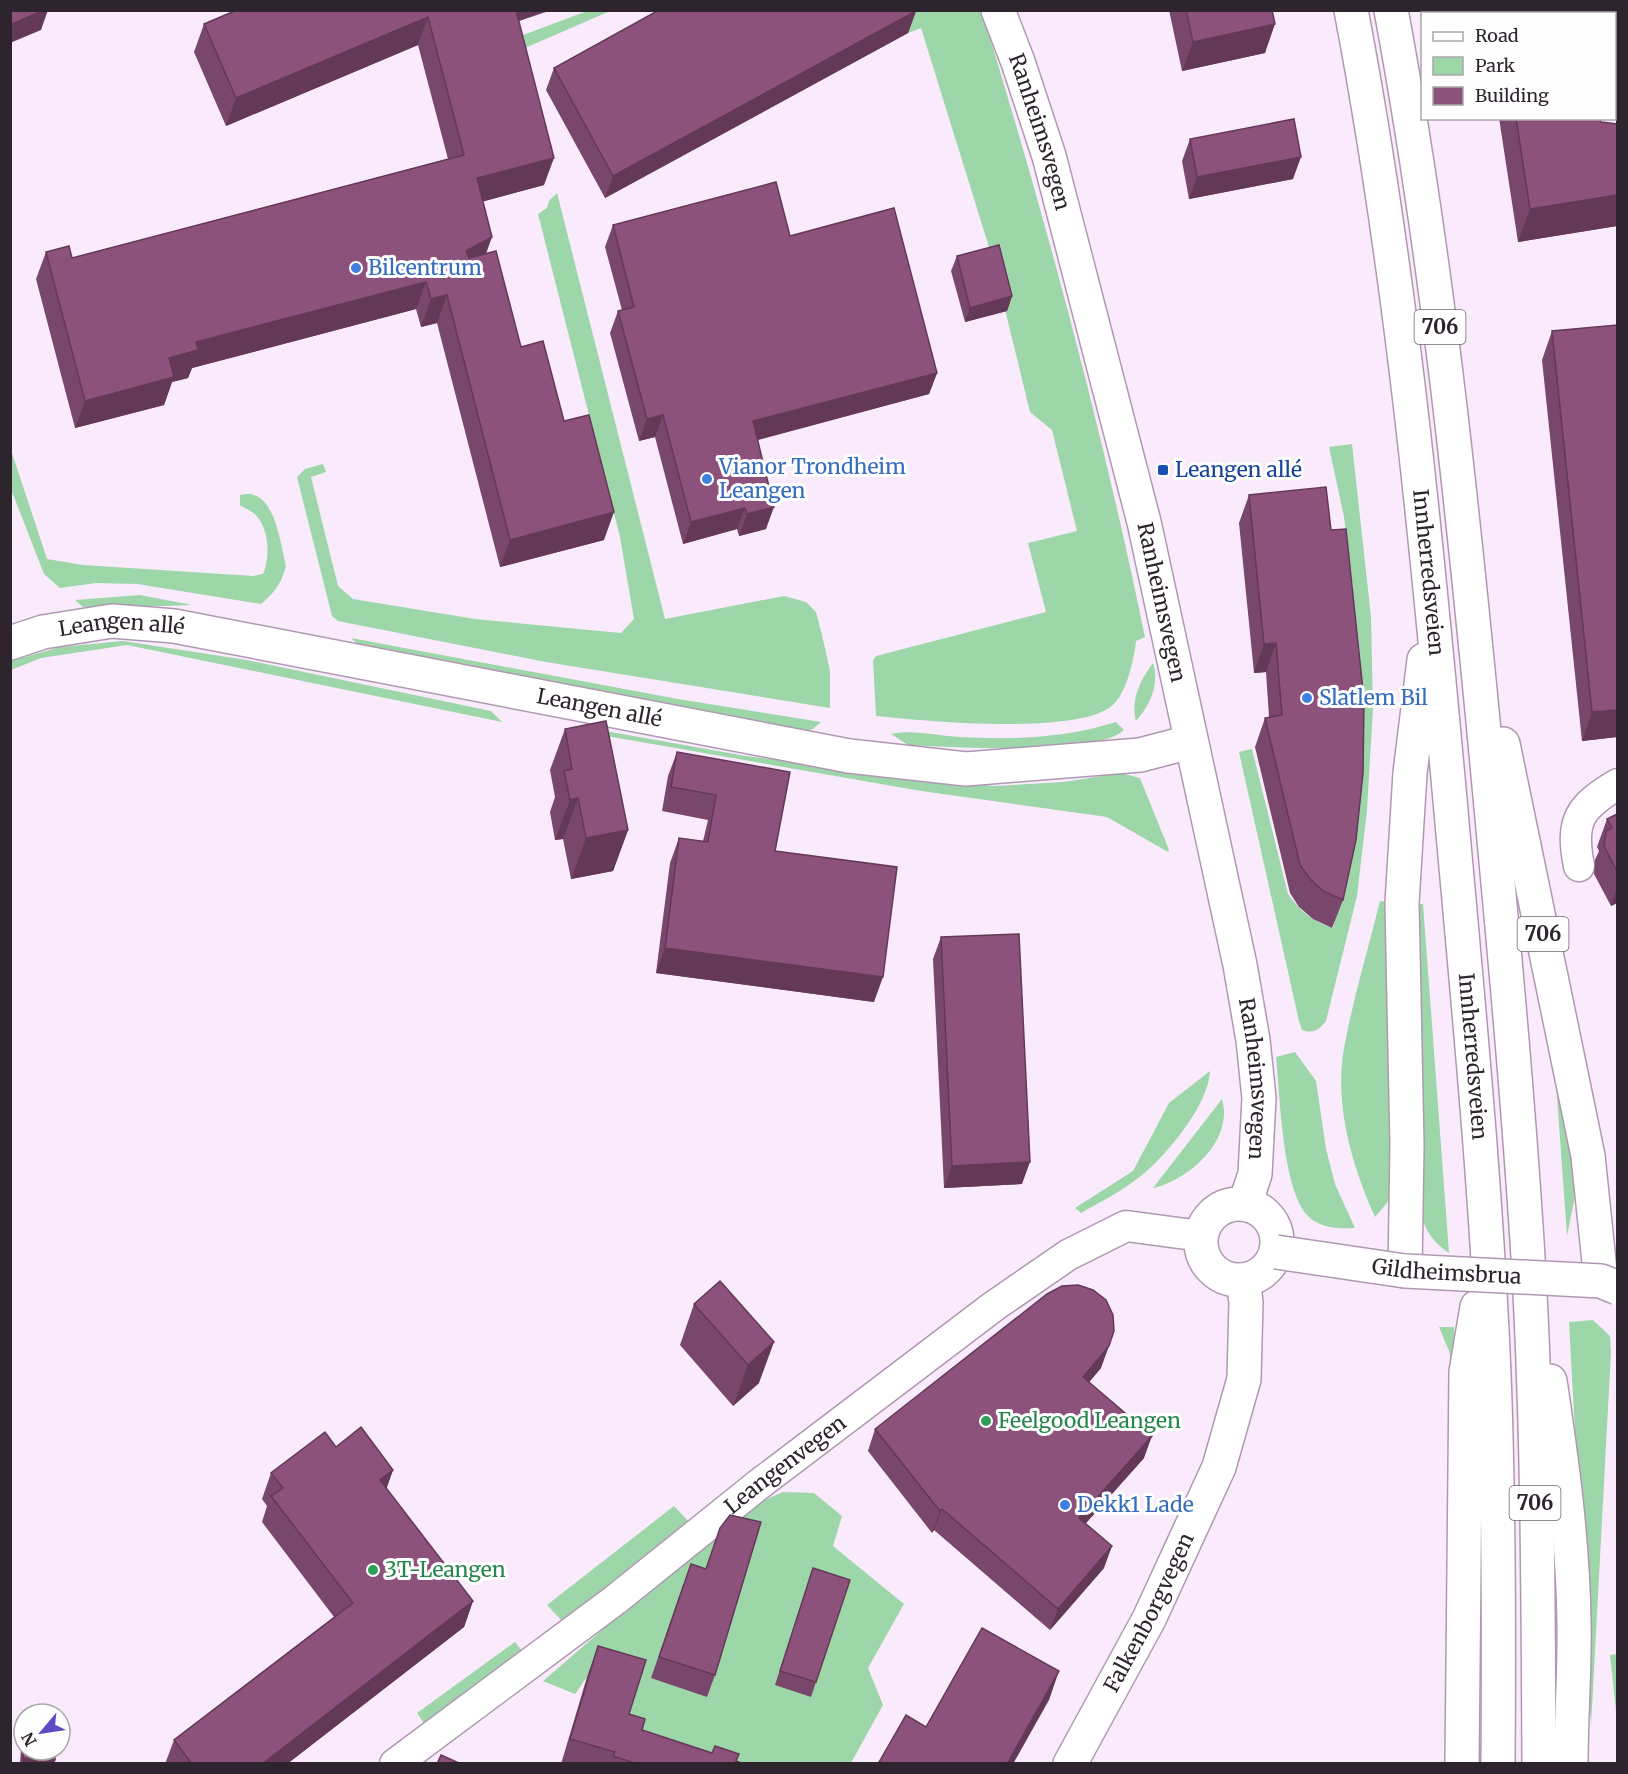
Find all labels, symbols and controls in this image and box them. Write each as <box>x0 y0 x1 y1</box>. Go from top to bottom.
legend <box>1421 12 1616 120</box>
text: Road <box>1475 24 1519 47</box>
street label: Ranheimsvegen <box>1003 49 1077 213</box>
text: Park <box>1475 54 1516 77</box>
text: Building <box>1475 84 1549 107</box>
place label: Bilcentrum <box>368 254 482 281</box>
marker: Bilcentrum <box>349 261 363 275</box>
road number: 706 <box>1414 310 1466 344</box>
place label: Vianor Trondheim Leangen <box>718 453 906 504</box>
place label: Leangen allé <box>1175 456 1302 483</box>
marker: Leangen allé <box>1156 463 1170 477</box>
marker: Vianor Trondheim Leangen <box>700 472 714 486</box>
street label: Innherredsveien <box>1407 488 1451 657</box>
street label: Ranheimsvegen <box>1131 520 1192 685</box>
street label: Leangen allé <box>56 607 187 642</box>
street label: Leangen allé <box>535 682 664 733</box>
place label: Slatlem Bil <box>1319 684 1428 711</box>
marker: Slatlem Bil <box>1300 691 1314 705</box>
road number: 706 <box>1518 917 1568 951</box>
street label: Innherredsveien <box>1453 972 1494 1141</box>
street label: Ranheimsvegen <box>1233 996 1273 1161</box>
street label: Gildheimsbrua <box>1370 1252 1522 1290</box>
place label: Feelgood Leangen <box>998 1407 1181 1434</box>
street label: Leangenvegen <box>719 1409 851 1520</box>
marker: Feelgood Leangen <box>979 1414 993 1428</box>
road number: 706 <box>1510 1486 1561 1520</box>
place label: Dekk1 Lade <box>1077 1491 1194 1518</box>
marker: Dekk1 Lade <box>1058 1498 1072 1512</box>
street label: Falkenborgvegen <box>1098 1528 1200 1697</box>
place label: 3T-Leangen <box>385 1556 506 1583</box>
marker: 3T-Leangen <box>366 1563 380 1577</box>
north arrow <box>12 1702 72 1762</box>
text: N <box>17 1729 41 1750</box>

